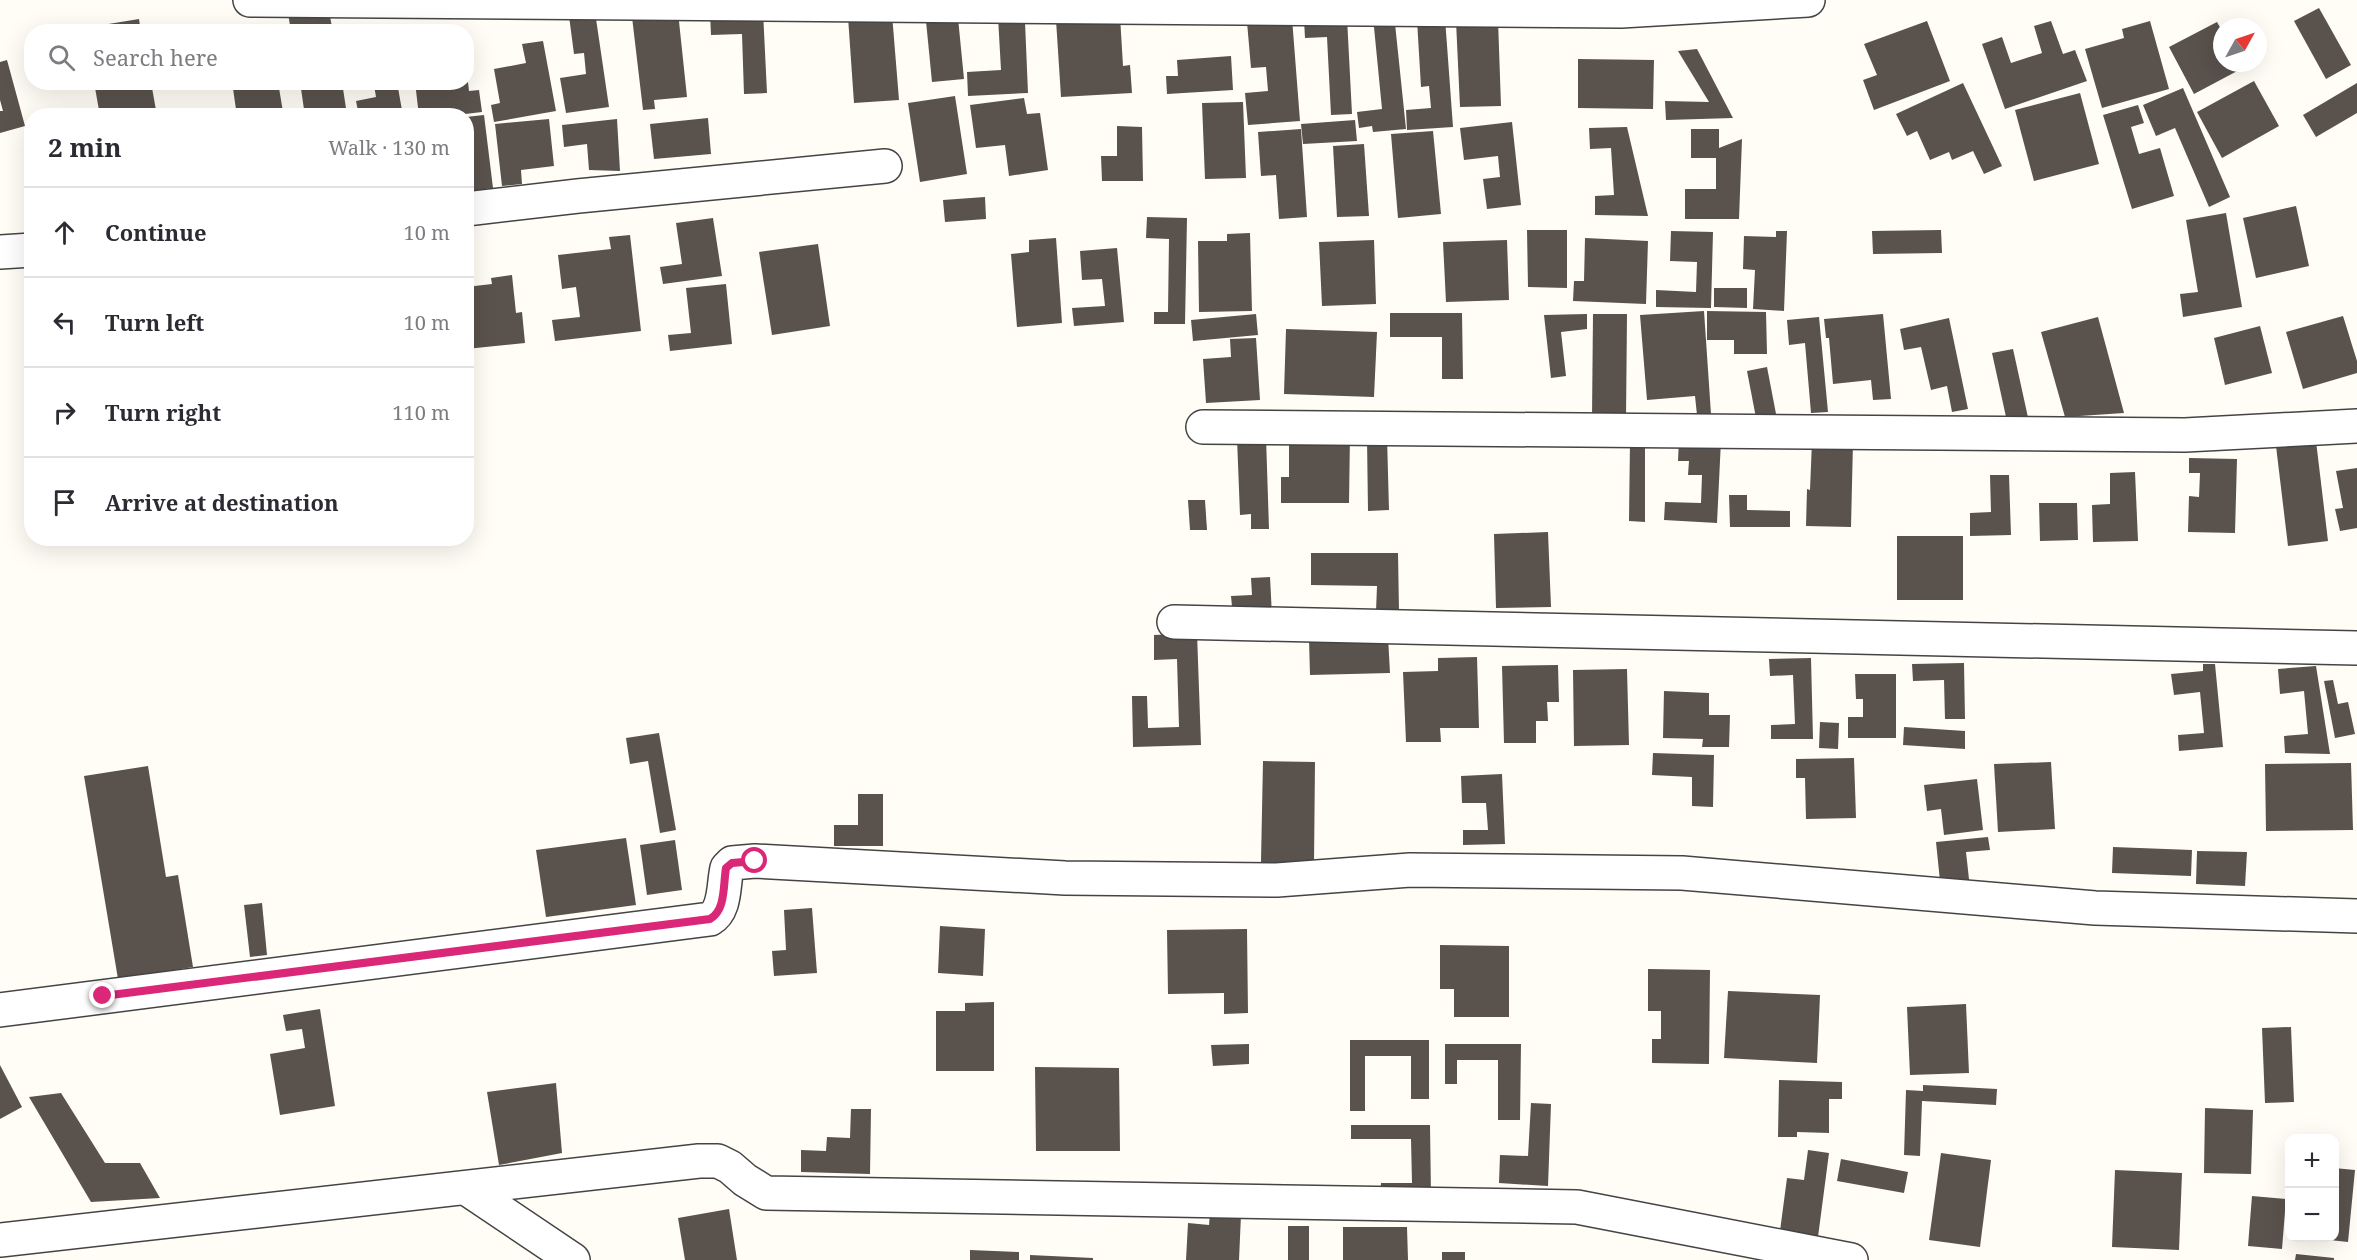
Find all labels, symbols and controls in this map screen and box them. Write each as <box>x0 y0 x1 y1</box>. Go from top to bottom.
north arrow <box>2213 18 2267 72</box>
search box <box>24 24 474 90</box>
icon: search <box>45 41 78 74</box>
text: Search here <box>93 42 218 72</box>
text: 2 min <box>48 129 122 165</box>
text: Walk · 130 m <box>328 134 450 161</box>
icon: ahead <box>48 216 81 249</box>
text: Continue <box>105 217 207 247</box>
text: 10 m <box>404 219 450 246</box>
icon: left <box>48 306 81 339</box>
text: Turn left <box>105 307 204 337</box>
text: 10 m <box>404 309 450 336</box>
icon: right <box>48 396 81 429</box>
text: Turn right <box>105 397 221 427</box>
text: 110 m <box>392 399 450 426</box>
icon: arrive <box>48 486 81 519</box>
text: Arrive at destination <box>105 487 339 517</box>
route start <box>741 847 767 873</box>
route end <box>89 982 115 1008</box>
map controls <box>2285 1134 2339 1242</box>
button: + <box>2285 1134 2339 1188</box>
button: − <box>2285 1188 2339 1242</box>

